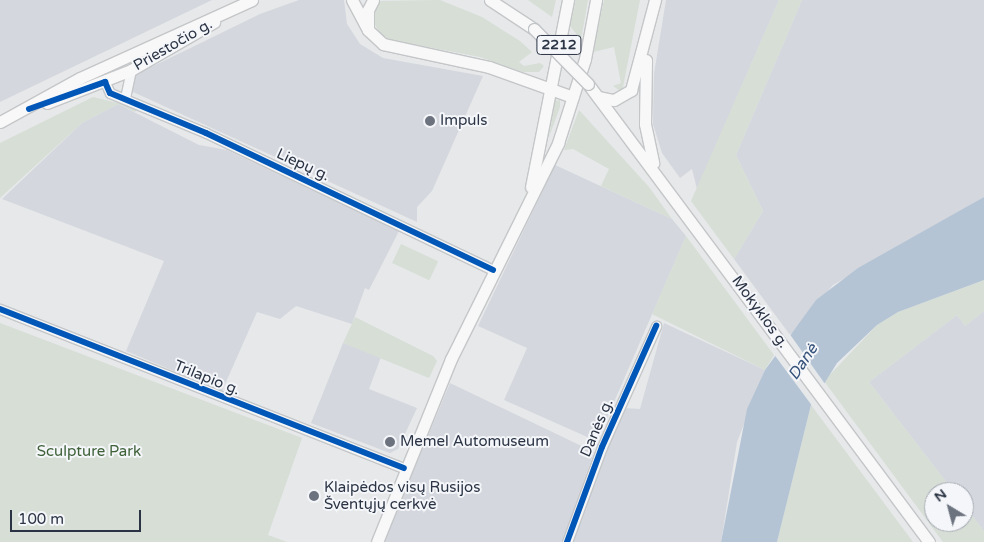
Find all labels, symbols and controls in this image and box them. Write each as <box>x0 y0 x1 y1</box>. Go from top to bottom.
street label: Priestočio g. <box>130 15 216 75</box>
road number: 2212 <box>535 34 583 56</box>
place label: Impuls <box>440 112 487 130</box>
marker: Impuls <box>424 115 436 127</box>
street label: Liepų g. <box>273 145 333 185</box>
street label: Mokyklos g. <box>728 272 792 352</box>
water label: Danė <box>784 340 822 384</box>
street label: Trilapio g. <box>171 357 243 399</box>
street label: Danės g. <box>577 396 617 460</box>
place label: Memel Automuseum <box>400 433 549 451</box>
marker: Memel Automuseum <box>384 436 396 448</box>
park label: Sculpture Park <box>37 443 141 461</box>
place label: Klaipėdos visų Rusijos Šventųjų cerkvė <box>324 478 480 513</box>
north arrow <box>924 482 974 532</box>
text: N <box>931 485 950 506</box>
marker: Klaipėdos visų Rusijos Šventųjų cerkvė <box>308 490 320 502</box>
scale bar <box>12 500 144 532</box>
text: 100 m <box>18 510 64 528</box>

